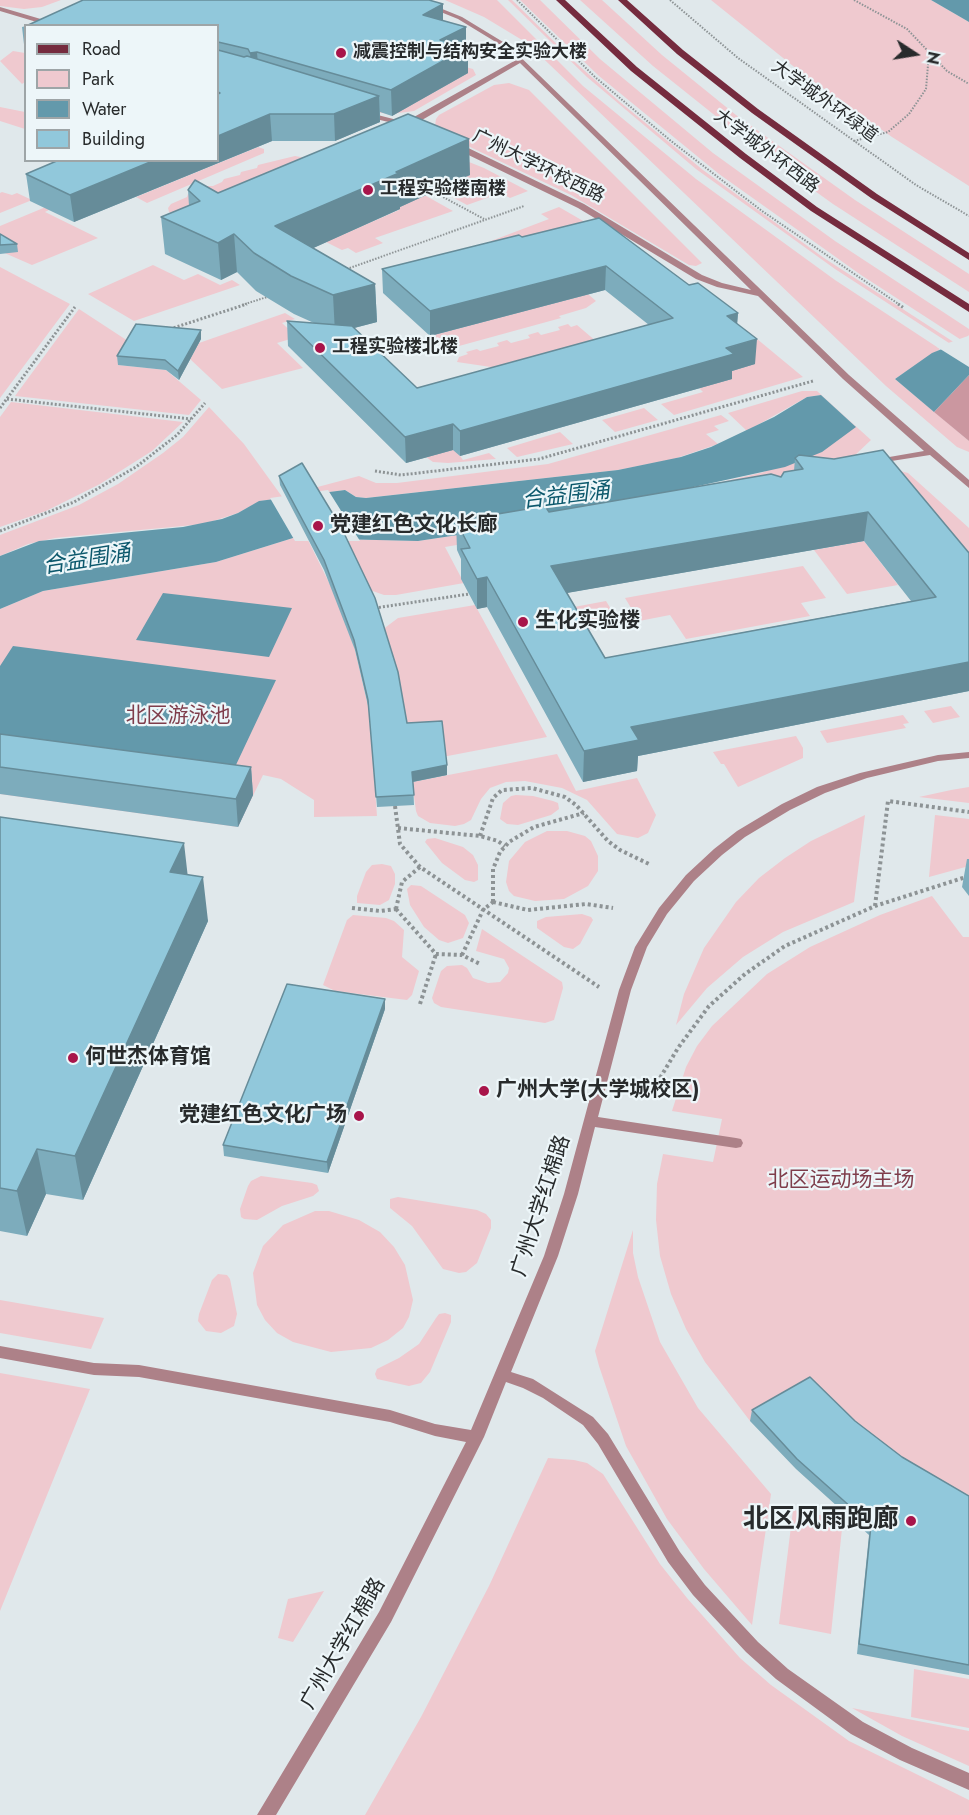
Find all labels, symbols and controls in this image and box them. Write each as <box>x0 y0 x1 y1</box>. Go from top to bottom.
legend <box>24 24 219 162</box>
north arrow <box>885 24 945 84</box>
text: Road <box>82 36 121 62</box>
place label: 减震控制与结构安全实验大楼 <box>353 42 587 64</box>
marker: 减震控制与结构安全实验大楼 <box>334 46 348 60</box>
text: N <box>921 49 946 66</box>
street label: 大学城外环绿道 <box>767 56 881 148</box>
text: Park <box>82 66 114 92</box>
text: Water <box>82 96 126 122</box>
street label: 大学城外环西路 <box>709 105 823 199</box>
text: Building <box>82 126 145 152</box>
street label: 广州大学环校西路 <box>469 126 607 208</box>
place label: 工程实验楼南楼 <box>380 179 506 201</box>
marker: 工程实验楼南楼 <box>361 183 375 197</box>
place label: 工程实验楼北楼 <box>332 337 458 359</box>
marker: 工程实验楼北楼 <box>313 341 327 355</box>
water label: 合益围涌 <box>521 479 611 515</box>
place label: 党建红色文化长廊 <box>330 513 498 539</box>
marker: 党建红色文化长廊 <box>311 519 325 533</box>
water label: 合益围涌 <box>41 541 133 581</box>
place label: 生化实验楼 <box>535 609 640 635</box>
marker: 生化实验楼 <box>516 615 530 629</box>
park label: 北区游泳池 <box>126 704 230 730</box>
place label: 何世杰体育馆 <box>85 1045 211 1071</box>
marker: 何世杰体育馆 <box>66 1051 80 1065</box>
place label: 广州大学(大学城校区) <box>496 1078 699 1104</box>
marker: 广州大学(大学城校区) <box>477 1084 491 1098</box>
place label: 党建红色文化广场 <box>179 1103 347 1129</box>
marker: 党建红色文化广场 <box>352 1109 366 1123</box>
street label: 广州大学红棉路 <box>507 1132 577 1280</box>
park label: 北区运动场主场 <box>768 1168 914 1194</box>
place label: 北区风雨跑廊 <box>743 1505 899 1537</box>
marker: 北区风雨跑廊 <box>904 1514 918 1528</box>
street label: 广州大学红棉路 <box>296 1574 392 1714</box>

